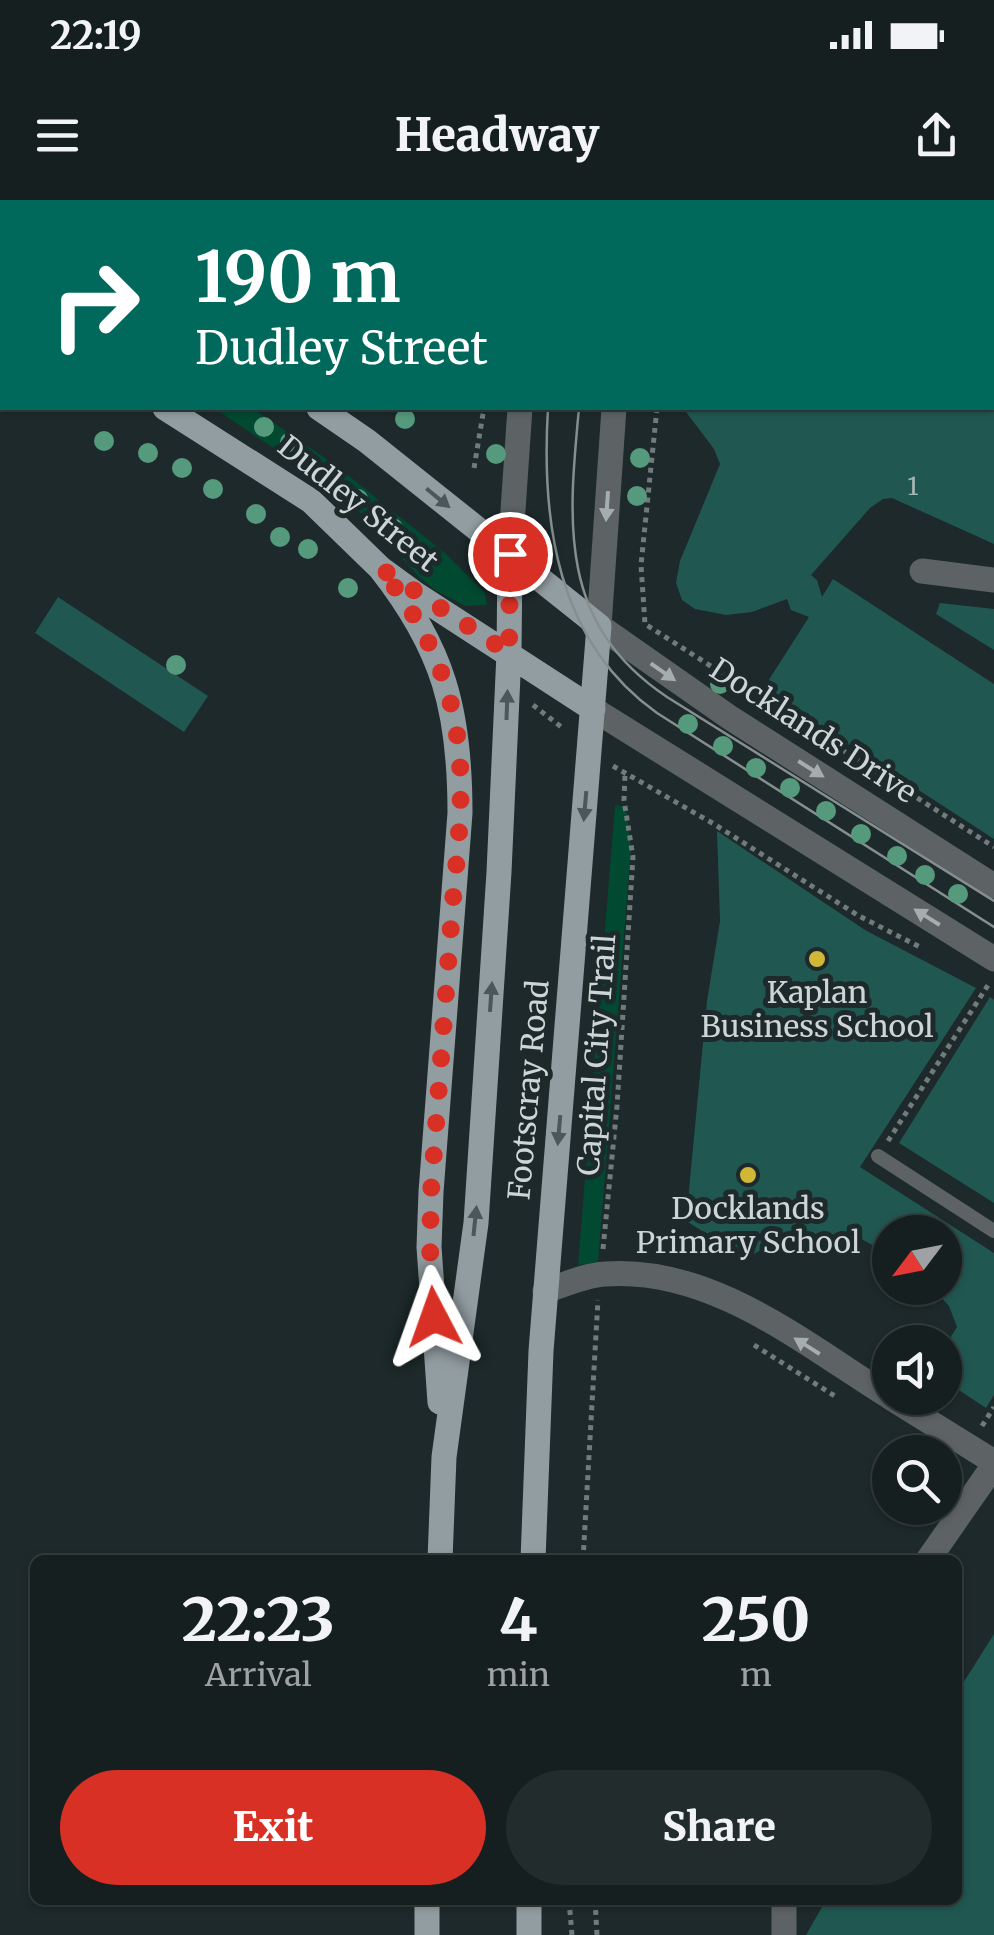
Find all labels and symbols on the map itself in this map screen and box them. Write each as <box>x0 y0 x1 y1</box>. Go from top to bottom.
street label: Dudley Street <box>271 427 447 580</box>
house number: 1 <box>907 470 919 502</box>
one-way arrow <box>426 487 451 508</box>
one-way arrow <box>598 491 614 523</box>
pin <box>468 512 553 597</box>
street label: Docklands Drive <box>703 649 924 811</box>
one-way arrow <box>650 662 677 681</box>
one-way arrow <box>499 688 515 720</box>
one-way arrow <box>798 760 825 778</box>
one-way arrow <box>577 790 593 822</box>
one-way arrow <box>913 908 940 927</box>
street label: Capital City Trail <box>569 933 623 1177</box>
marker: Kaplan Business School <box>806 948 828 970</box>
place label: Kaplan Business School <box>701 973 933 1045</box>
street label: Footscray Road <box>499 978 557 1202</box>
one-way arrow <box>483 981 499 1013</box>
one-way arrow <box>550 1114 566 1146</box>
marker: Docklands Primary School <box>737 1164 759 1186</box>
place label: Docklands Primary School <box>636 1189 860 1261</box>
one-way arrow <box>468 1205 484 1237</box>
north arrow <box>872 1215 962 1305</box>
position arrow <box>382 1265 486 1369</box>
one-way arrow <box>793 1337 821 1355</box>

